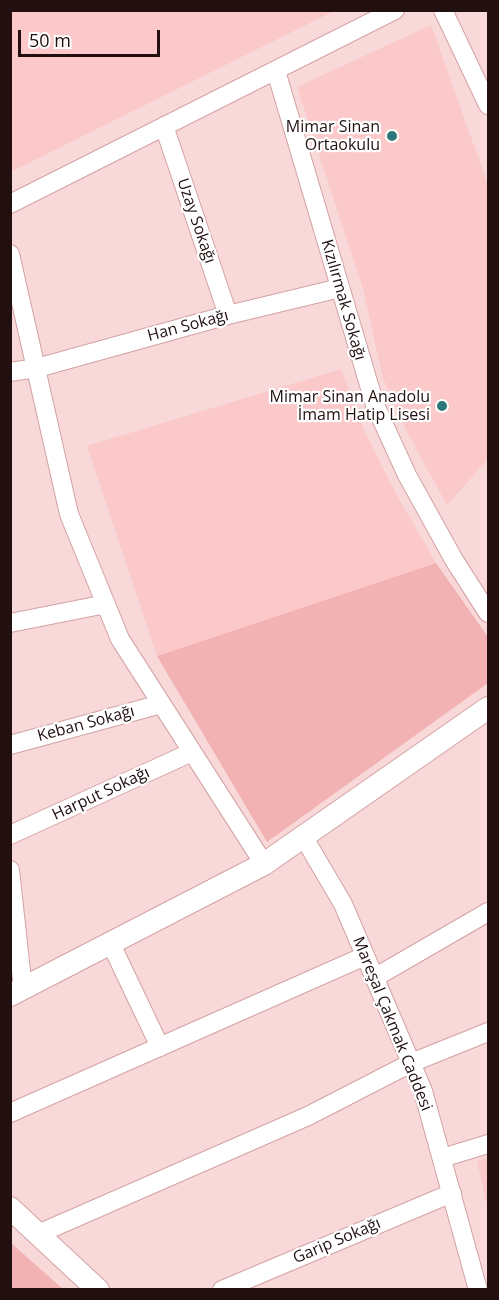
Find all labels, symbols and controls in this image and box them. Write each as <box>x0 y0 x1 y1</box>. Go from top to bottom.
scale bar <box>21 18 164 56</box>
text: 50 m <box>29 28 71 52</box>
place label: Mimar Sinan Ortaokulu <box>286 117 380 155</box>
marker: Mimar Sinan Ortaokulu <box>385 129 399 143</box>
street label: Uzay Sokağı <box>172 176 220 266</box>
street label: Kızılırmak Sokağı <box>317 237 369 363</box>
street label: Han Sokağı <box>145 306 231 346</box>
place label: Mimar Sinan Anadolu İmam Hatip Lisesi <box>270 387 430 425</box>
marker: Mimar Sinan Anadolu İmam Hatip Lisesi <box>435 399 449 413</box>
street label: Keban Sokağı <box>35 702 137 746</box>
street label: Harput Sokağı <box>49 763 153 825</box>
street label: Mareşal Çakmak Caddesi <box>348 934 436 1114</box>
street label: Garip Sokağı <box>290 1214 384 1268</box>

